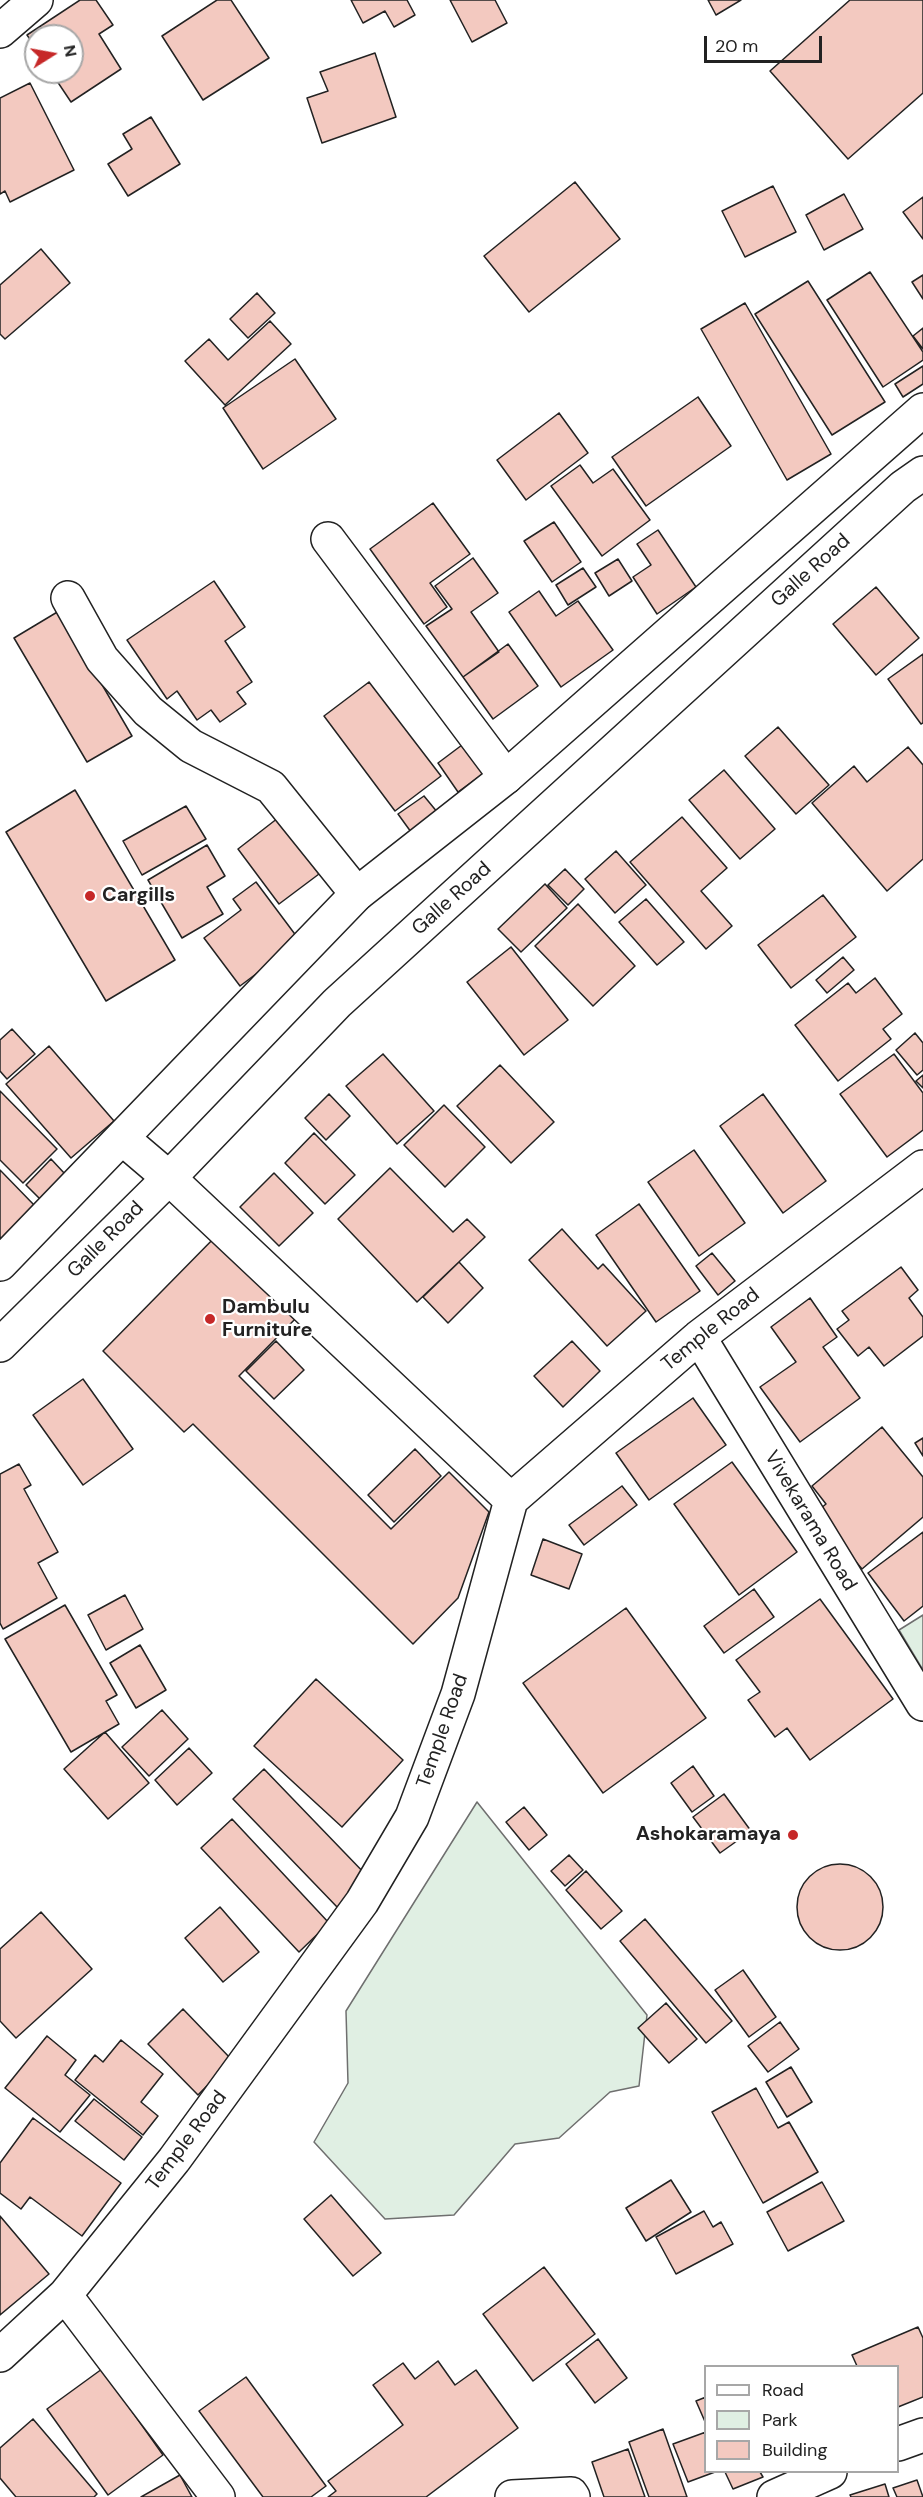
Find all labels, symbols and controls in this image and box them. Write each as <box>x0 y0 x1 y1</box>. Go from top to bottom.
north arrow <box>24 24 84 84</box>
scale bar <box>707 24 826 62</box>
text: 20 m <box>715 34 758 58</box>
text: N <box>59 43 82 59</box>
street label: Galle Road <box>766 529 856 613</box>
street label: Galle Road <box>407 857 497 941</box>
place label: Cargills <box>102 884 175 908</box>
marker: Cargills <box>83 889 97 903</box>
street label: Galle Road <box>63 1197 149 1283</box>
street label: Temple Road <box>657 1283 765 1377</box>
place label: Dambulu Furniture <box>222 1296 312 1343</box>
marker: Dambulu Furniture <box>203 1312 217 1326</box>
street label: Vivekarama Road <box>759 1447 861 1595</box>
street label: Temple Road <box>412 1671 474 1791</box>
place label: Ashokaramaya <box>636 1823 781 1847</box>
marker: Ashokaramaya <box>786 1828 800 1842</box>
street label: Temple Road <box>142 2086 232 2196</box>
legend <box>704 2365 899 2473</box>
text: Road <box>762 2378 804 2402</box>
text: Park <box>762 2408 798 2432</box>
text: Building <box>762 2438 827 2462</box>

